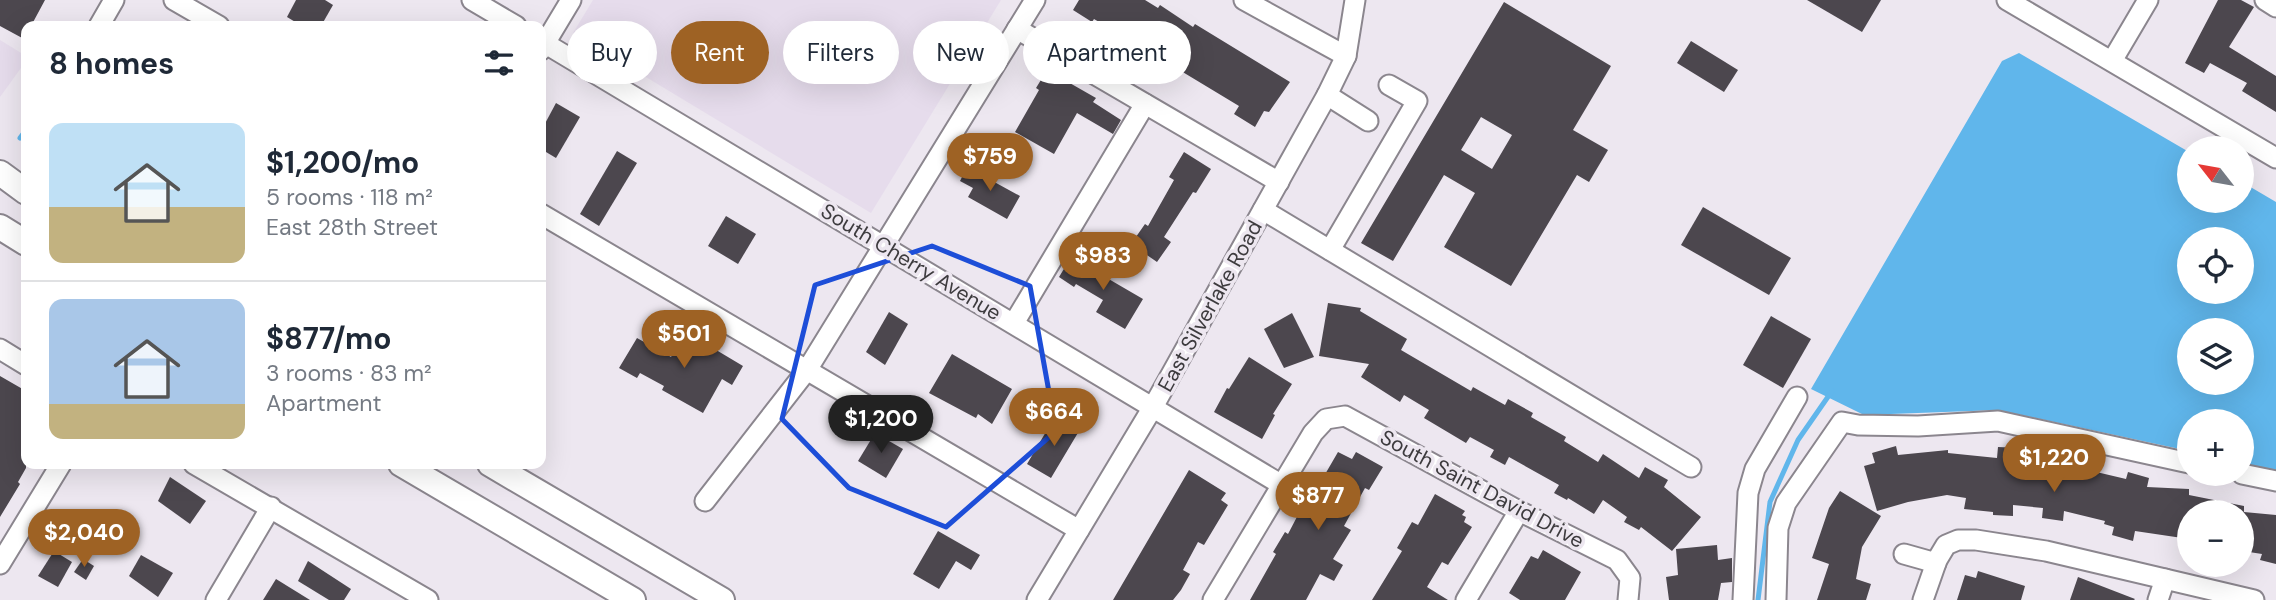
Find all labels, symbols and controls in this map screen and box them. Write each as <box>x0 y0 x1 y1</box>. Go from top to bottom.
chip: Buy <box>567 21 657 84</box>
chip: Rent <box>671 21 769 84</box>
chip: Filters <box>783 21 899 84</box>
chip: New <box>913 21 1009 84</box>
chip: Apartment <box>1023 21 1191 84</box>
text: 8 homes <box>49 44 174 83</box>
icon: filters <box>480 44 518 82</box>
pin: $759 <box>949 134 1031 193</box>
north arrow <box>2177 136 2254 214</box>
map controls <box>2177 136 2254 577</box>
text: $759 <box>963 141 1017 171</box>
text: $1,200/mo <box>266 143 419 182</box>
icon: home <box>105 151 189 235</box>
text: 5 rooms · 118 m² <box>266 182 433 212</box>
street label: South Cherry Avenue <box>816 197 1006 327</box>
text: East 28th Street <box>266 212 438 242</box>
street label: East Silverlake Road <box>1151 215 1269 397</box>
button: locate <box>2177 227 2254 304</box>
pin: $983 <box>1062 232 1144 292</box>
text: $983 <box>1075 240 1131 270</box>
pin: $501 <box>643 310 725 370</box>
text: $501 <box>658 318 710 348</box>
button: layers <box>2177 318 2254 395</box>
text: $877/mo <box>266 319 391 358</box>
icon: home <box>105 327 189 411</box>
text: 3 rooms · 83 m² <box>266 358 432 388</box>
text: Apartment <box>266 388 381 418</box>
pin: $664 <box>1013 388 1095 448</box>
pin: $1,200 <box>824 396 938 455</box>
text: $664 <box>1025 396 1083 426</box>
text: $1,200 <box>844 403 918 433</box>
button: + <box>2177 409 2254 486</box>
street label: South Saint David Drive <box>1375 423 1589 555</box>
pin: $1,220 <box>1997 434 2111 494</box>
text: $1,220 <box>2019 442 2089 472</box>
pin: $877 <box>1277 472 1359 532</box>
text: $877 <box>1292 480 1344 510</box>
button: − <box>2177 500 2254 577</box>
pin: $2,040 <box>27 510 141 569</box>
text: $2,040 <box>44 517 124 547</box>

